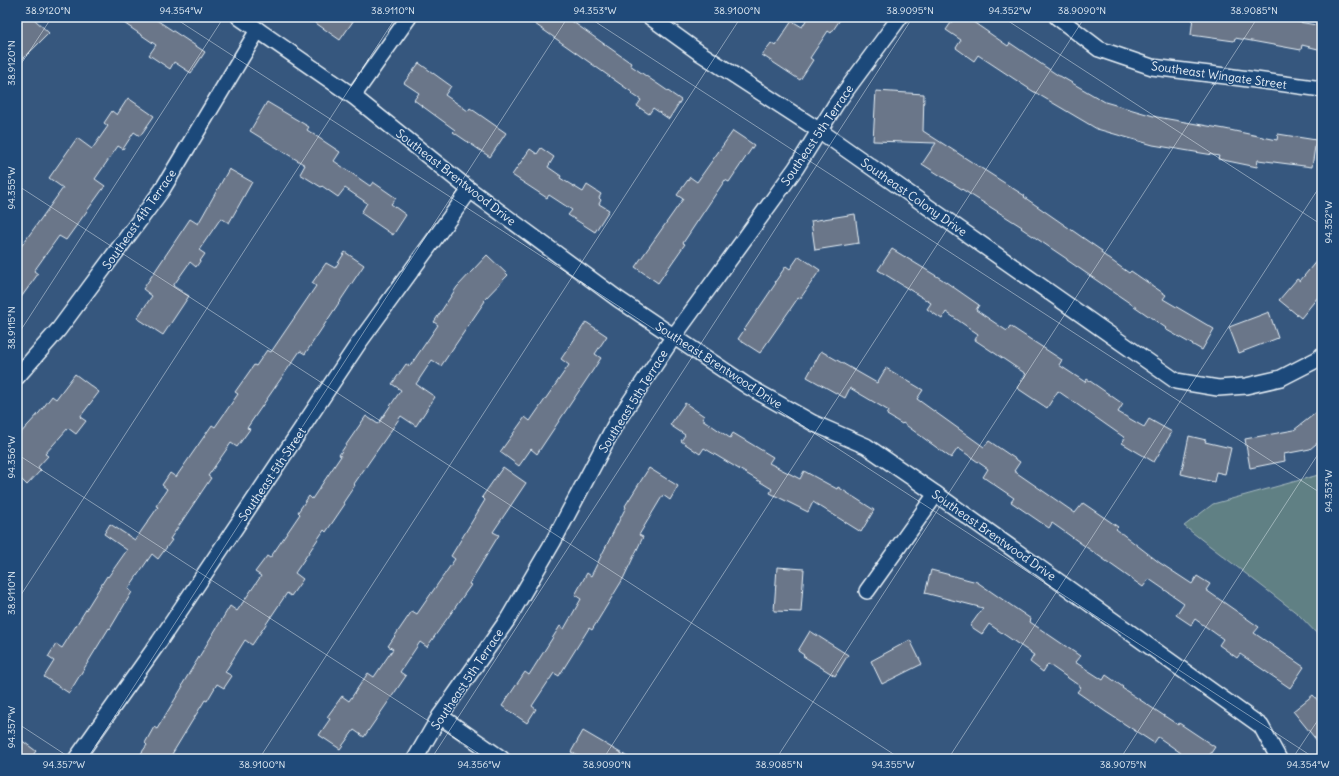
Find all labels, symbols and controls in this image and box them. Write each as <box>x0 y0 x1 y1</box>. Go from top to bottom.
text: 38.9120°N <box>25 4 71 17</box>
text: 94.354°W <box>159 4 203 17</box>
text: 38.9110°N <box>371 4 415 17</box>
text: 94.353°W <box>573 4 617 17</box>
text: 38.9100°N <box>714 4 760 17</box>
text: 38.9095°N <box>886 4 934 17</box>
text: 94.352°W <box>989 4 1031 17</box>
text: 38.9090°N <box>1058 4 1106 17</box>
text: 38.9085°N <box>1230 4 1278 17</box>
text: 38.9120°N <box>5 40 18 86</box>
street label: Southeast Wingate Street <box>1150 58 1288 92</box>
street label: Southeast 5th Terrace <box>778 82 856 188</box>
street label: Southeast Brentwood Drive <box>393 126 519 228</box>
street label: Southeast Colony Drive <box>858 155 970 239</box>
text: 94.355°W <box>5 166 18 210</box>
street label: Southeast 4th Terrace <box>99 166 179 272</box>
text: 94.352°W <box>1322 201 1335 243</box>
text: 38.9115°N <box>5 306 18 350</box>
street label: Southeast Brentwood Drive <box>653 318 785 412</box>
street label: Southeast 5th Terrace <box>595 347 671 455</box>
street label: Southeast 5th Street <box>235 424 309 524</box>
text: 94.356°W <box>5 435 18 479</box>
text: 94.353°W <box>1322 469 1335 513</box>
street label: Southeast Brentwood Drive <box>929 486 1059 584</box>
text: 38.9110°N <box>5 571 18 615</box>
street label: Southeast 5th Terrace <box>428 626 506 732</box>
text: 94.357°W <box>5 706 18 748</box>
text: 94.357°W <box>43 758 85 771</box>
text: 38.9100°N <box>239 758 285 771</box>
text: 94.356°W <box>457 758 501 771</box>
text: 38.9090°N <box>583 758 631 771</box>
text: 38.9085°N <box>755 758 803 771</box>
text: 94.355°W <box>871 758 915 771</box>
text: 38.9075°N <box>1100 758 1146 771</box>
text: 94.354°W <box>1286 758 1330 771</box>

